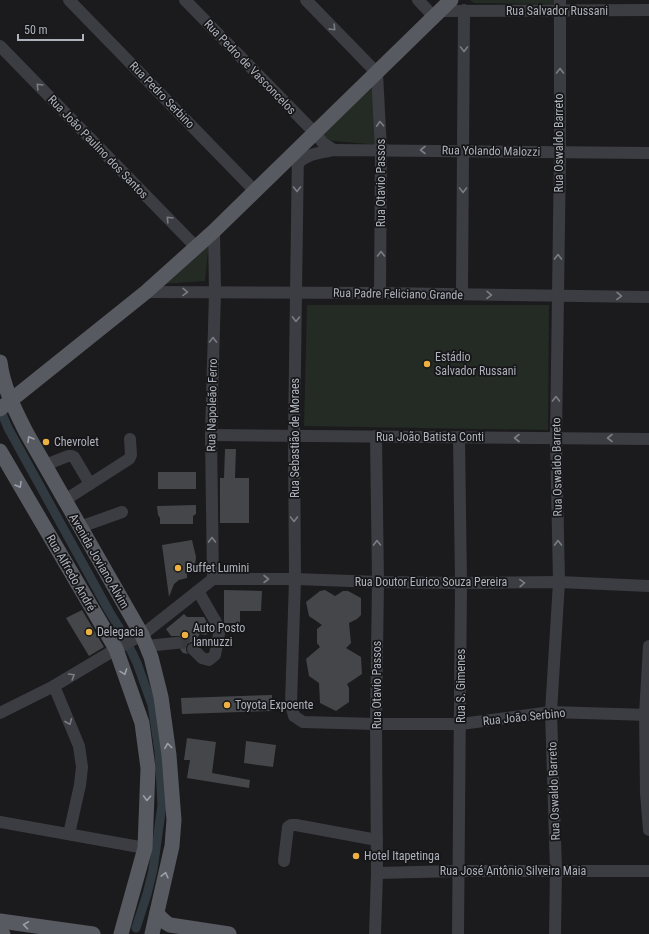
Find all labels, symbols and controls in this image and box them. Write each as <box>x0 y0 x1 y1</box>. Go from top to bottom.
street label: Rua Salvador Russani <box>506 4 608 18</box>
scale bar <box>18 16 83 42</box>
street label: Rua Pedro de Vasconcelos <box>201 17 299 117</box>
text: 50 m <box>24 23 48 37</box>
one-way arrow <box>328 23 336 31</box>
one-way arrow <box>460 46 468 52</box>
street label: Rua Pedro Serbino <box>127 59 197 131</box>
one-way arrow <box>556 68 564 74</box>
one-way arrow <box>36 83 44 91</box>
street label: Rua João Paulino dos Santos <box>45 92 151 202</box>
street label: Rua Oswaldo Barreto <box>552 94 566 192</box>
one-way arrow <box>375 121 384 127</box>
street label: Rua Otavio Passos <box>374 139 388 227</box>
street label: Rua Yolando Malozzi <box>442 143 540 159</box>
one-way arrow <box>420 146 426 154</box>
one-way arrow <box>293 186 301 192</box>
one-way arrow <box>459 187 467 193</box>
one-way arrow <box>166 216 173 224</box>
one-way arrow <box>377 251 385 257</box>
one-way arrow <box>554 254 562 260</box>
street label: Rua Padre Feliciano Grande <box>333 286 463 302</box>
one-way arrow <box>182 288 188 296</box>
one-way arrow <box>486 291 492 299</box>
one-way arrow <box>616 292 622 300</box>
one-way arrow <box>292 316 300 322</box>
one-way arrow <box>209 337 218 343</box>
place label: Estádio Salvador Russani <box>435 350 516 378</box>
street label: Rua Napoleão Ferro <box>204 358 220 452</box>
marker: Estádio Salvador Russani <box>422 359 432 369</box>
street label: Rua Sebastião de Moraes <box>288 378 302 498</box>
one-way arrow <box>552 396 560 402</box>
street label: Rua Oswaldo Barreto <box>549 417 565 517</box>
street label: Rua João Batista Conti <box>376 430 484 444</box>
one-way arrow <box>514 433 520 442</box>
one-way arrow <box>607 434 613 442</box>
place label: Chevrolet <box>54 435 99 449</box>
one-way arrow <box>28 436 35 443</box>
marker: Chevrolet <box>41 437 51 447</box>
one-way arrow <box>15 481 22 488</box>
street label: Avenida Joviano Alvim <box>66 511 132 611</box>
one-way arrow <box>290 516 299 522</box>
street label: Rua Alfredo André <box>43 532 99 614</box>
one-way arrow <box>208 537 216 543</box>
one-way arrow <box>373 540 381 546</box>
one-way arrow <box>554 540 562 546</box>
place label: Buffet Lumini <box>186 561 249 575</box>
marker: Buffet Lumini <box>173 563 183 573</box>
one-way arrow <box>263 575 269 583</box>
street label: Rua Doutor Eurico Souza Pereira <box>355 575 508 589</box>
one-way arrow <box>519 578 525 587</box>
place label: Auto Posto Iannuzzi <box>193 621 245 649</box>
place label: Delegacia <box>97 625 144 639</box>
marker: Delegacia <box>84 627 94 637</box>
marker: Auto Posto Iannuzzi <box>180 630 190 640</box>
street label: Rua Otavio Passos <box>370 641 384 729</box>
street label: Rua S. Gimenes <box>454 649 468 723</box>
one-way arrow <box>119 668 127 675</box>
one-way arrow <box>68 673 75 680</box>
place label: Toyota Expoente <box>235 698 314 712</box>
marker: Toyota Expoente <box>222 700 232 710</box>
street label: Rua João Serbino <box>482 706 566 728</box>
one-way arrow <box>65 718 73 725</box>
street label: Rua Oswaldo Barreto <box>545 741 563 841</box>
one-way arrow <box>164 743 173 749</box>
one-way arrow <box>143 795 151 801</box>
place label: Hotel Itapetinga <box>364 849 440 863</box>
marker: Hotel Itapetinga <box>351 851 361 861</box>
street label: Rua José Antônio Silveira Maia <box>440 864 586 878</box>
one-way arrow <box>161 872 169 878</box>
one-way arrow <box>23 921 30 930</box>

